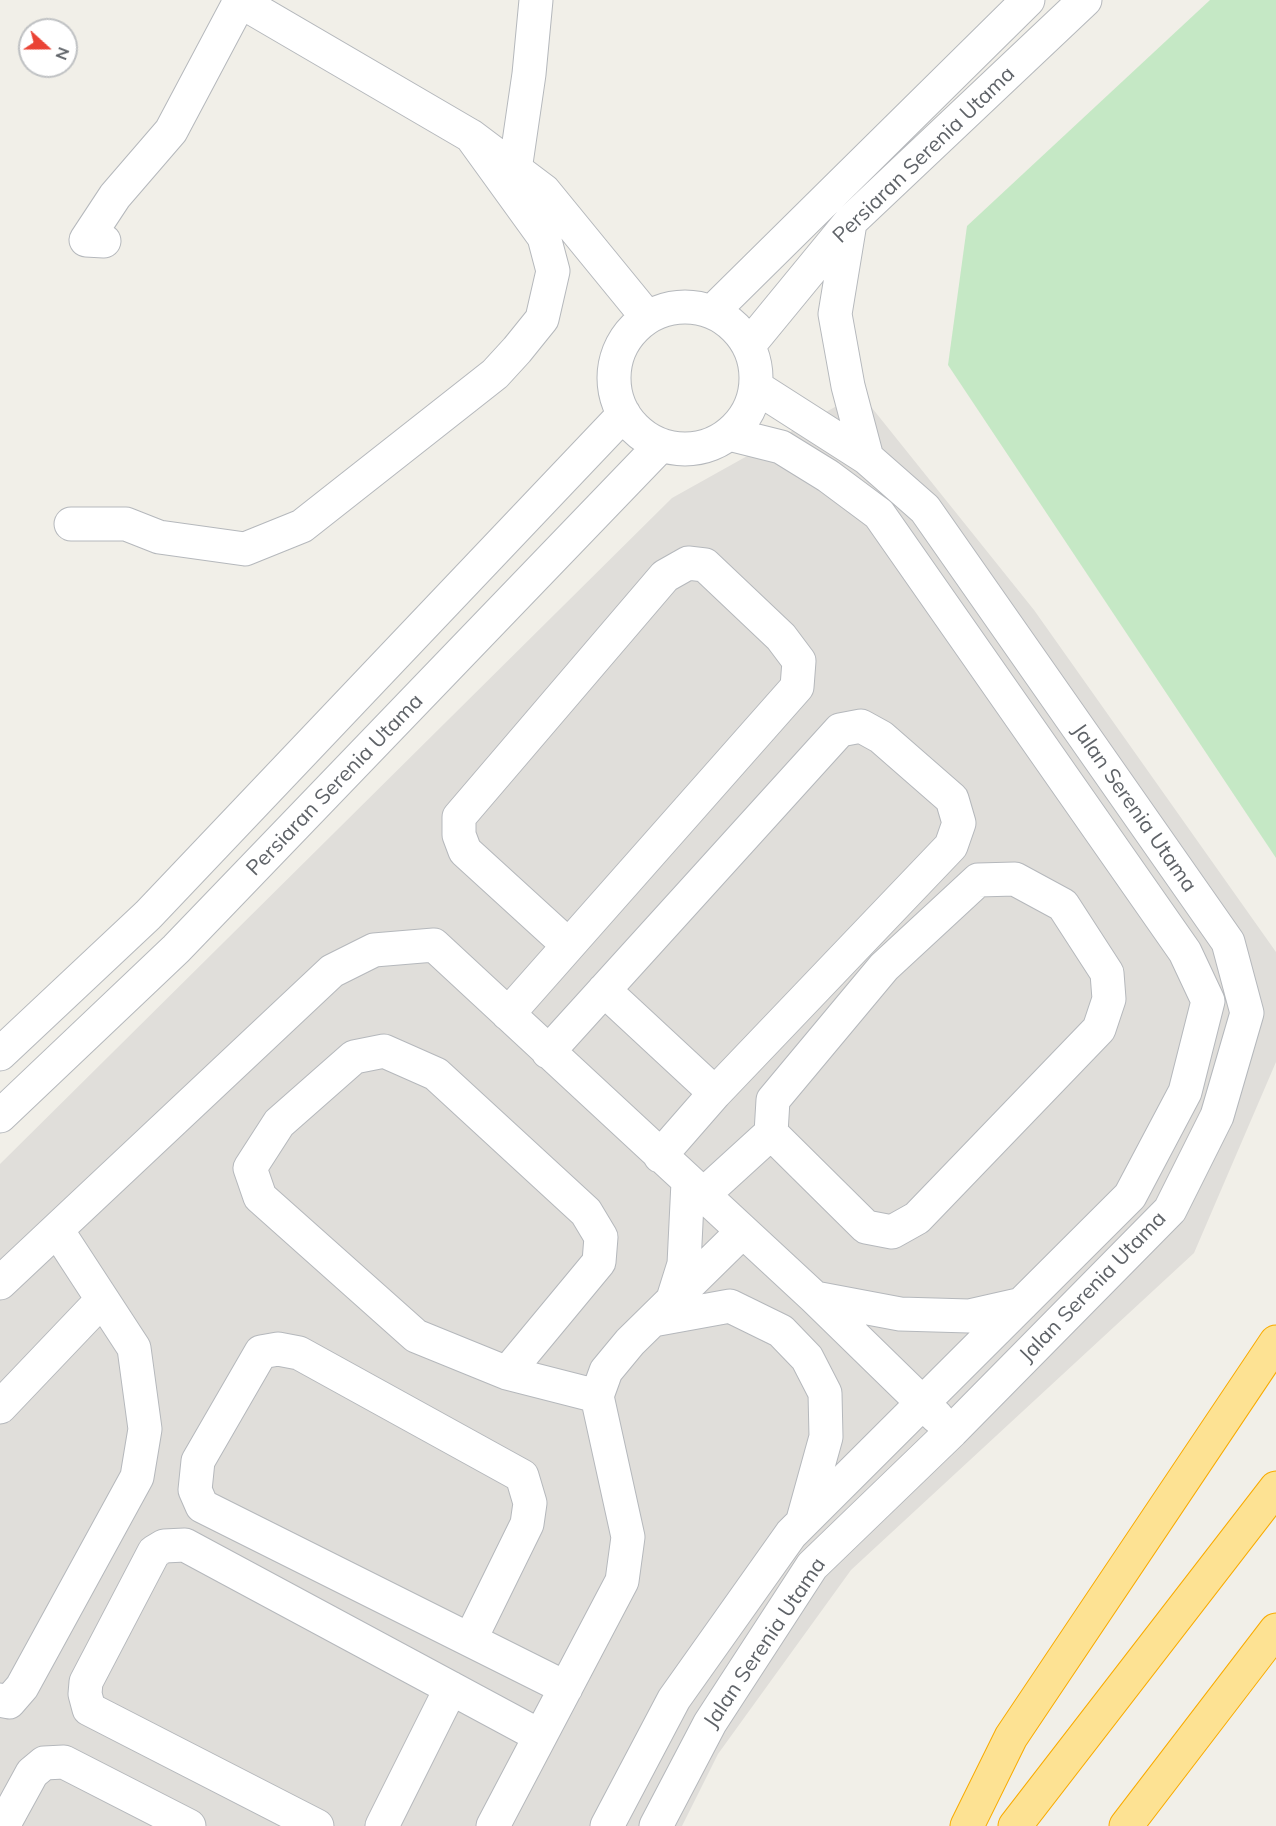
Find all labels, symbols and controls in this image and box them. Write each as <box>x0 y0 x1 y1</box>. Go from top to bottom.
north arrow <box>18 18 78 78</box>
text: N <box>51 45 74 63</box>
street label: Persiaran Serenia Utama <box>828 61 1020 249</box>
street label: Persiaran Serenia Utama <box>241 689 429 881</box>
street label: Jalan Serenia Utama <box>1066 719 1202 897</box>
street label: Jalan Serenia Utama <box>1014 1206 1172 1368</box>
street label: Jalan Serenia Utama <box>699 1553 831 1733</box>

